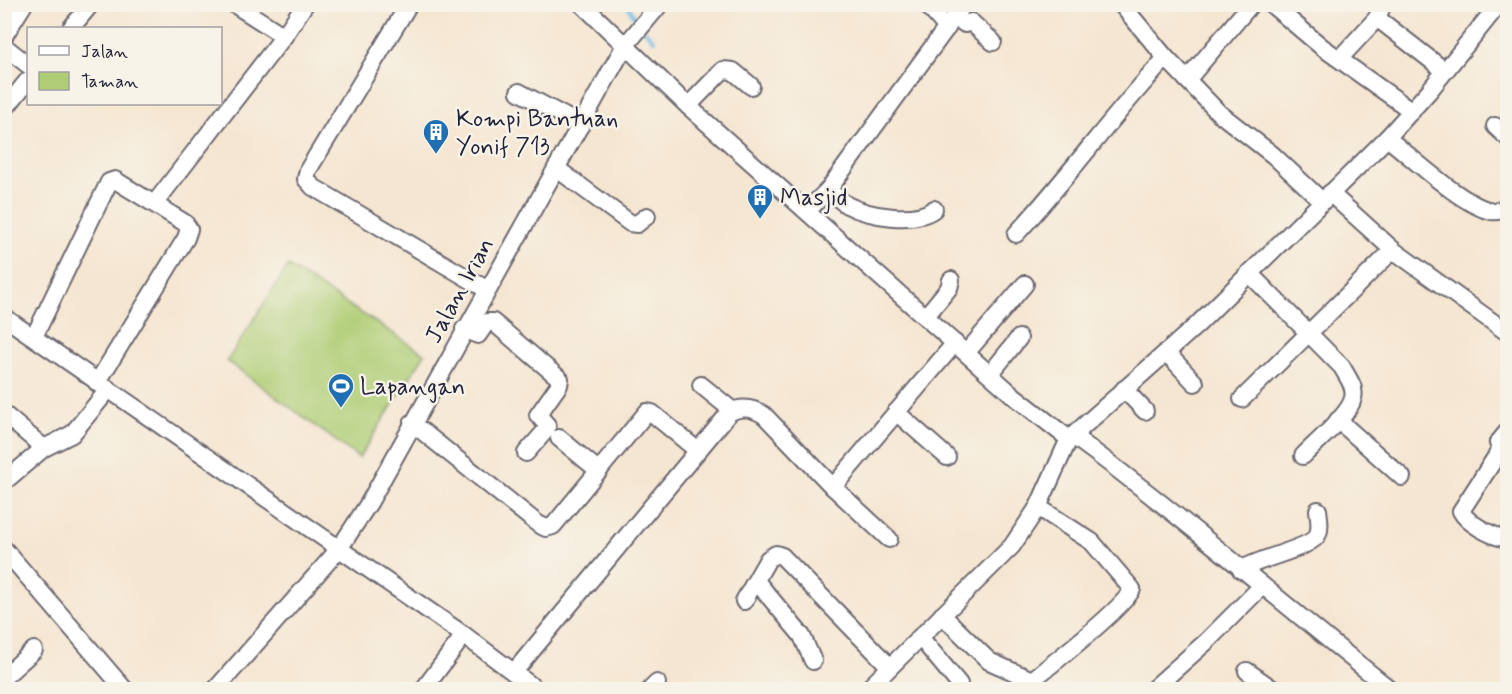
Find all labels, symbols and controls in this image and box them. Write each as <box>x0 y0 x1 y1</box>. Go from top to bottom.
legend <box>27 27 222 105</box>
text: Jalan <box>81 40 128 64</box>
text: Taman <box>81 70 138 94</box>
place label: Kompi Bantuan Yonif 713 <box>456 104 618 163</box>
building icon: Kompi Bantuan Yonif 713 <box>421 117 451 155</box>
building icon: Masjid <box>745 182 775 220</box>
place label: Masjid <box>780 183 847 214</box>
street label: Jalan Irian <box>419 232 502 349</box>
sports icon: Lapangan <box>326 371 356 409</box>
place label: Lapangan <box>360 372 465 403</box>

